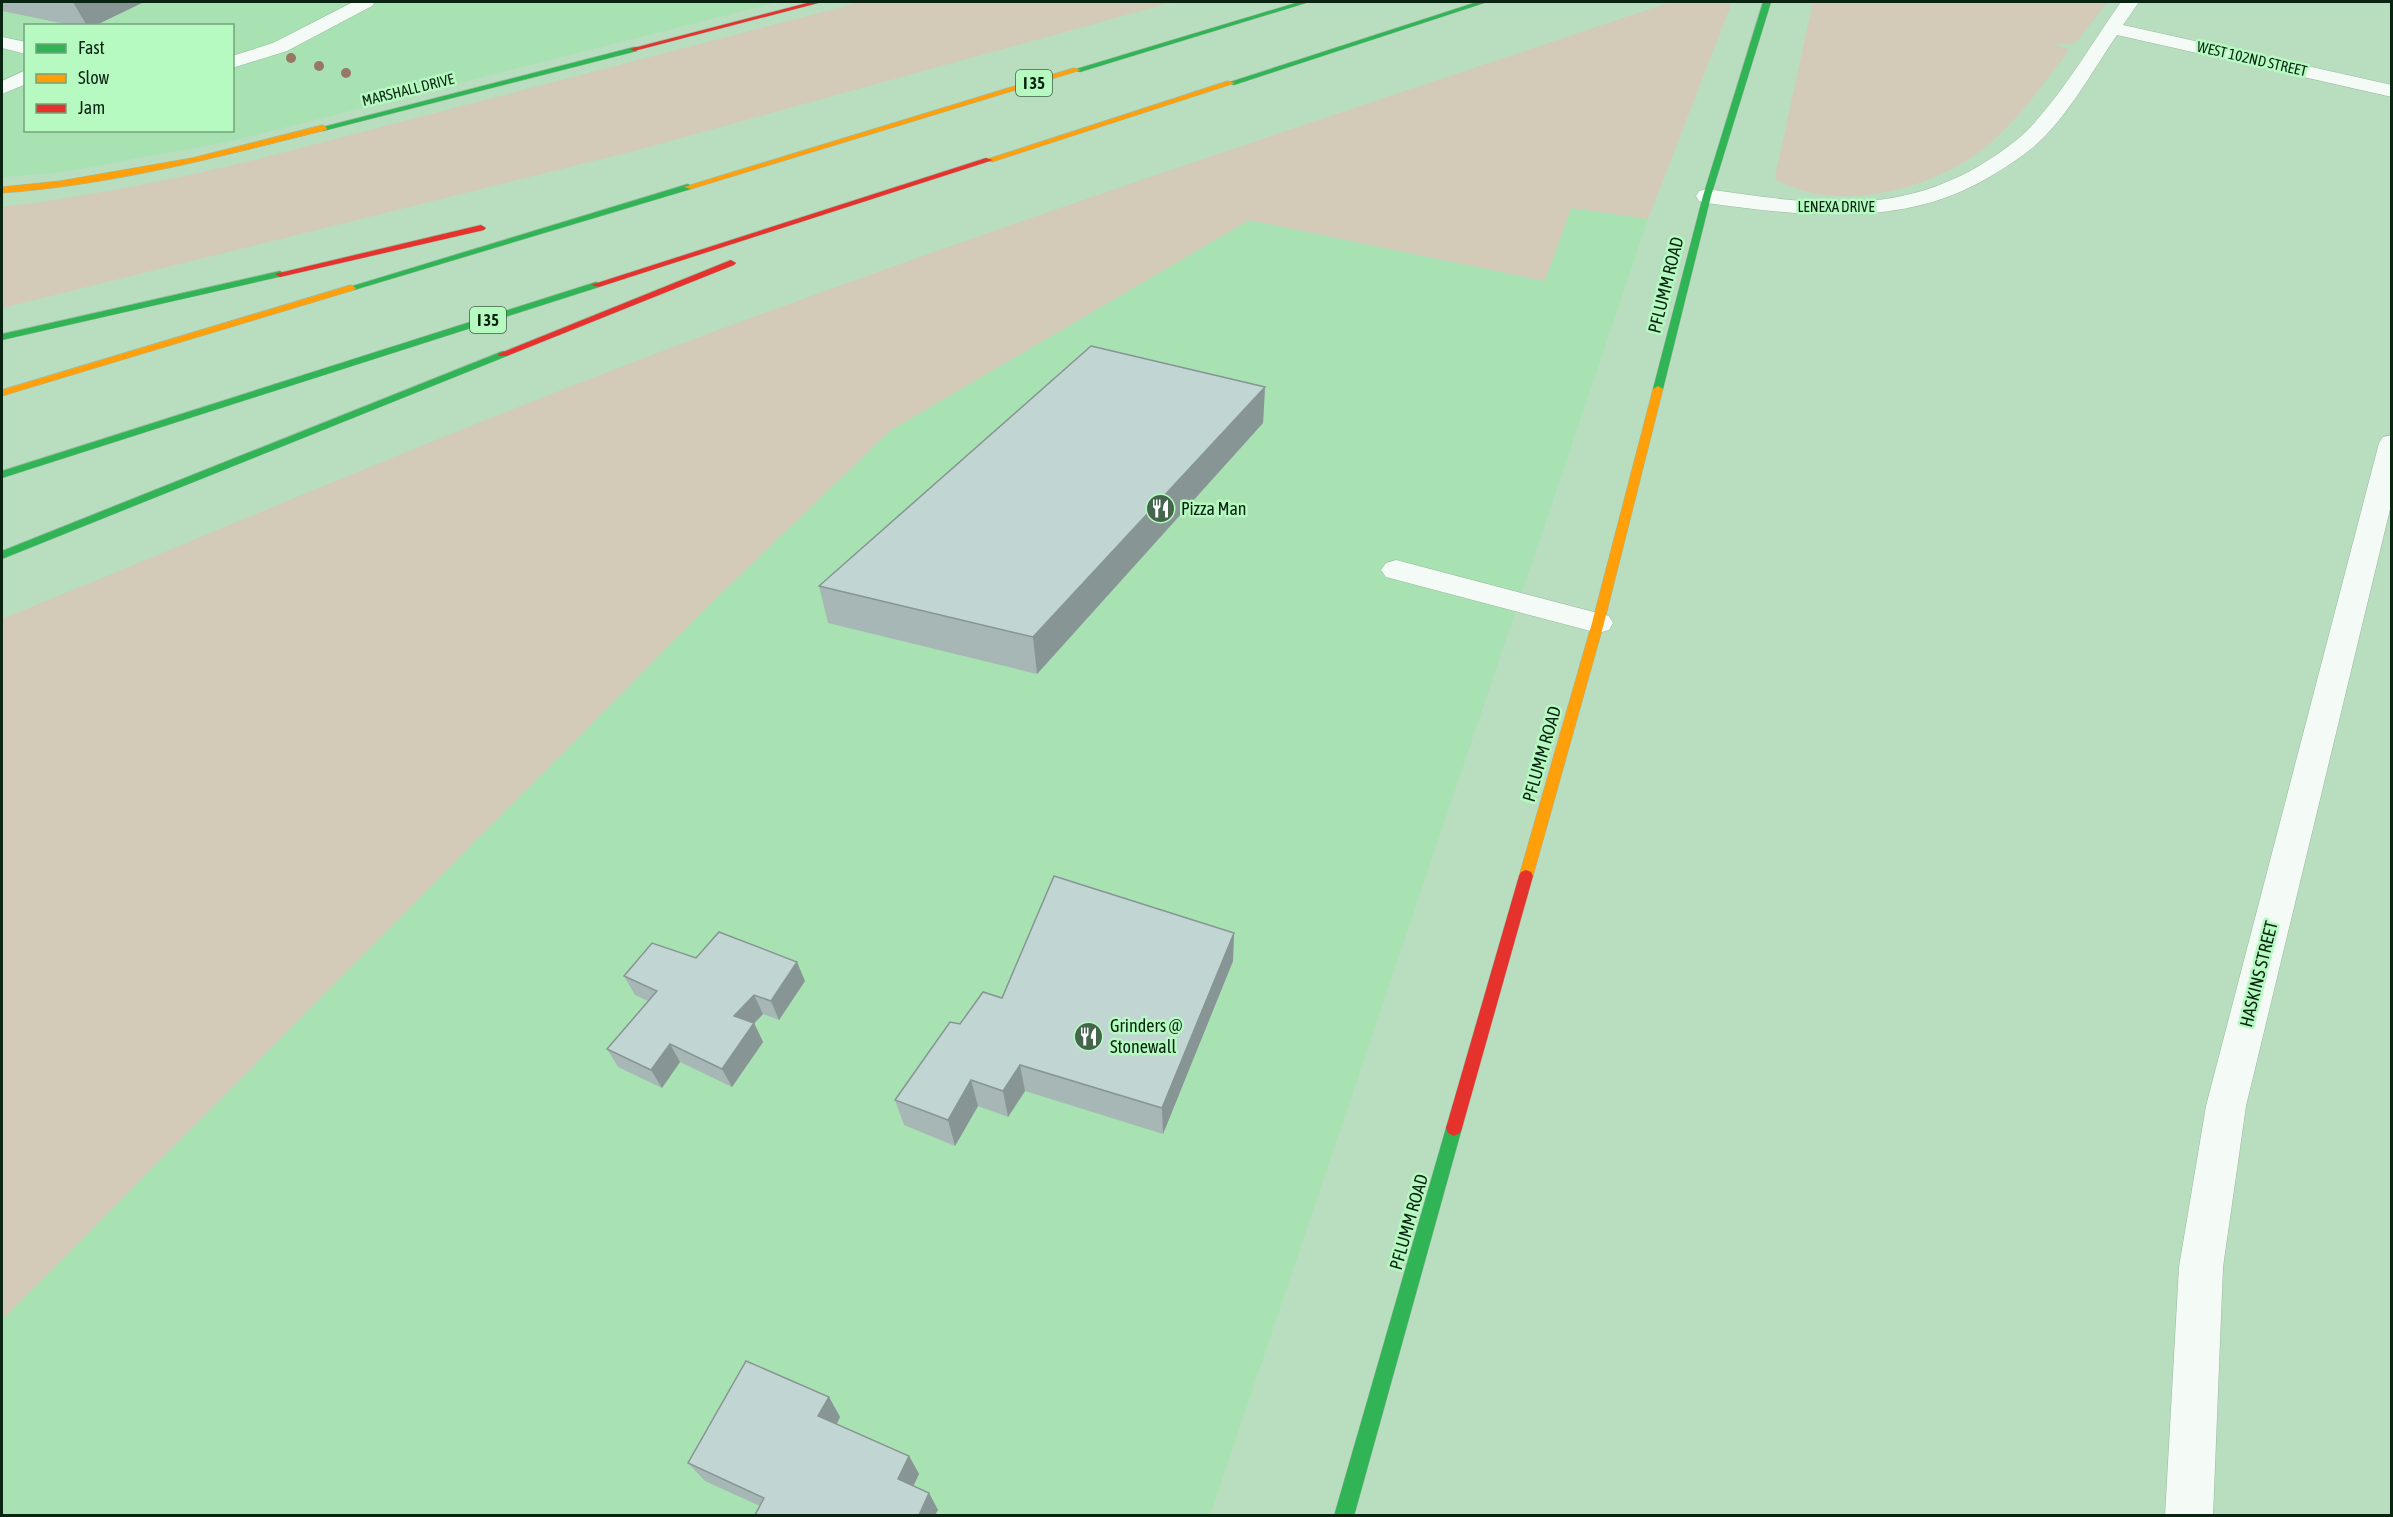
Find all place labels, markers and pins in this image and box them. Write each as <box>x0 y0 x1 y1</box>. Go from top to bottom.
restaurant icon: Pizza Man <box>1144 493 1176 525</box>
place label: Pizza Man <box>1181 498 1247 519</box>
place label: Grinders @ Stonewall <box>1110 1015 1183 1057</box>
restaurant icon: Grinders @ Stonewall <box>1073 1020 1105 1052</box>

